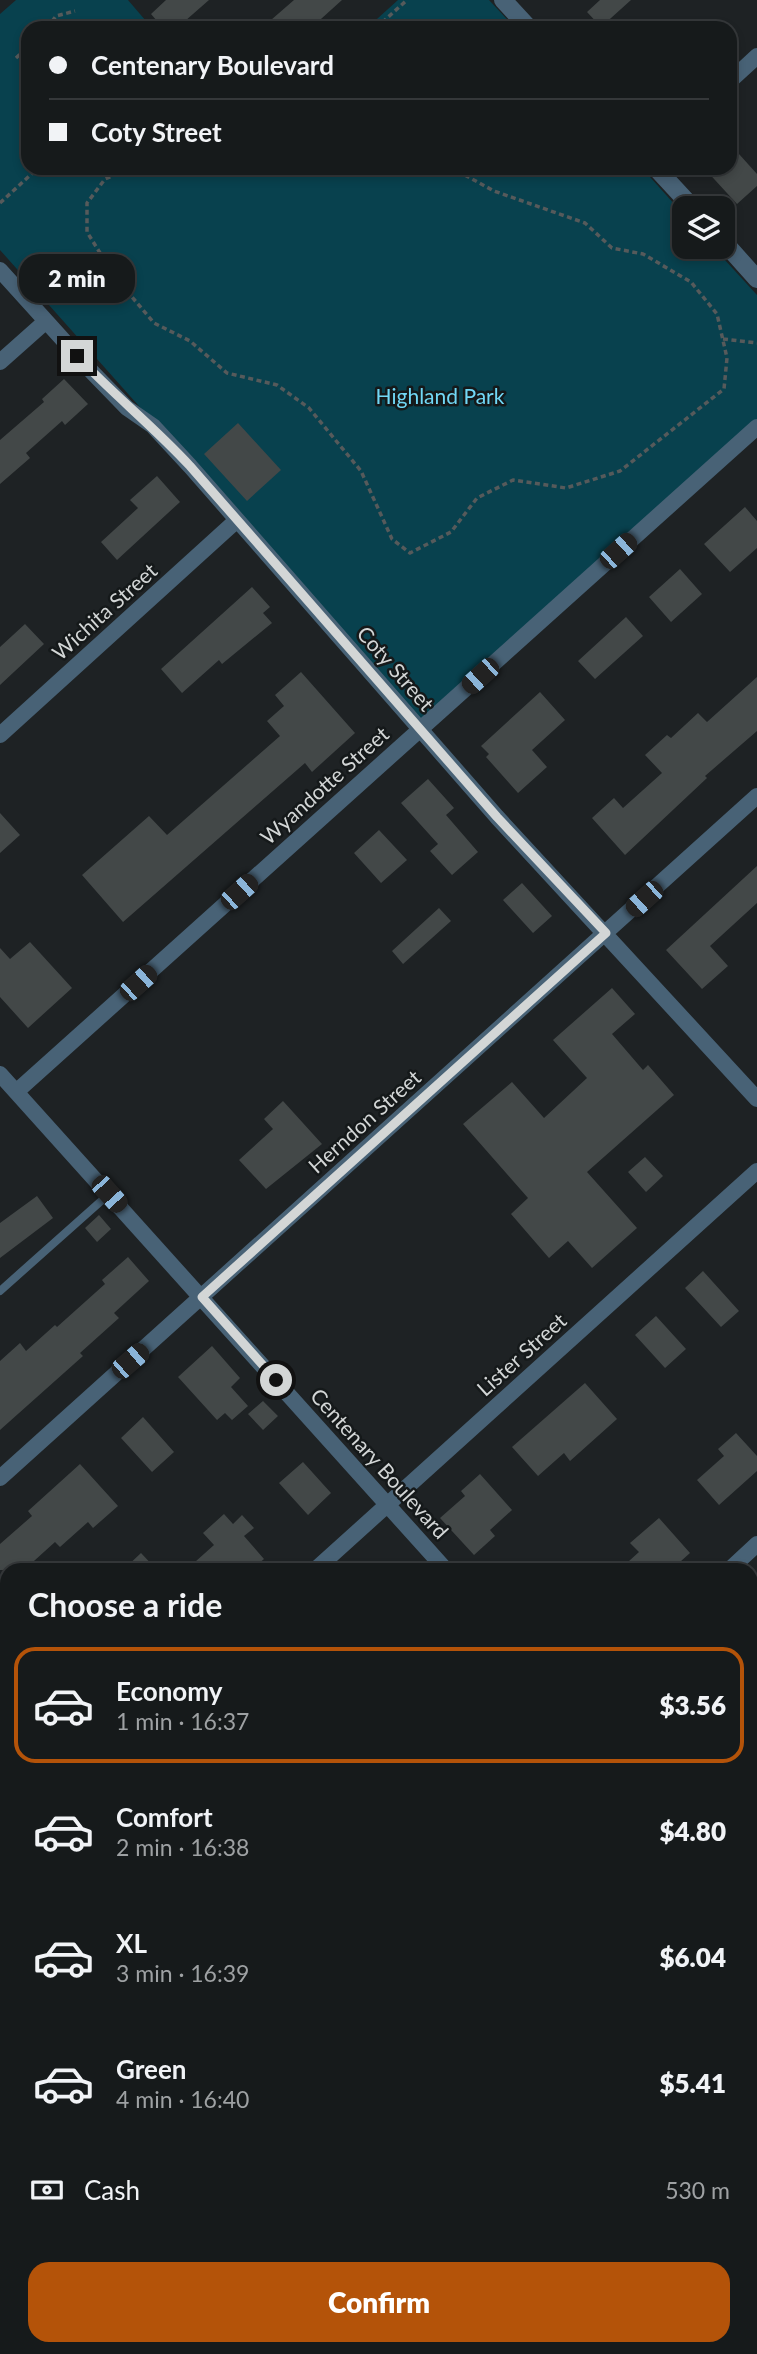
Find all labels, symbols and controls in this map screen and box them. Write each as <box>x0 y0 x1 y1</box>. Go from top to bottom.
text: Centenary Boulevard <box>91 49 334 81</box>
text: Coty Street <box>91 116 222 148</box>
map controls <box>672 196 735 259</box>
button: layers <box>672 196 735 259</box>
callout: 2 min <box>19 254 135 304</box>
text: 2 min <box>48 264 106 292</box>
route end <box>61 340 93 372</box>
park label: Highland Park <box>376 383 505 408</box>
car <box>596 529 641 573</box>
street label: Wichita Street <box>47 557 162 664</box>
street label: Coty Street <box>353 621 440 716</box>
car <box>458 654 503 698</box>
street label: Wyandotte Street <box>255 721 394 849</box>
car <box>217 870 262 914</box>
car <box>622 877 667 921</box>
car <box>116 961 161 1005</box>
street label: Herndon Street <box>303 1064 426 1178</box>
car <box>88 1171 131 1217</box>
street label: Lister Street <box>471 1307 571 1400</box>
car <box>108 1339 153 1383</box>
route start <box>260 1364 292 1396</box>
street label: Centenary Boulevard <box>306 1383 454 1543</box>
text: Choose a ride <box>28 1585 222 1624</box>
icon: car <box>32 1674 95 1737</box>
text: Economy <box>116 1675 222 1707</box>
text: $3.56 <box>659 1689 726 1721</box>
text: 1 min · 16:37 <box>116 1707 249 1735</box>
icon: car <box>32 1800 95 1863</box>
text: Comfort <box>116 1801 213 1833</box>
text: $4.80 <box>659 1815 726 1847</box>
text: 2 min · 16:38 <box>116 1833 249 1861</box>
icon: car <box>32 1926 95 1989</box>
text: XL <box>116 1927 147 1959</box>
text: $6.04 <box>659 1941 726 1973</box>
text: 3 min · 16:39 <box>116 1959 249 1987</box>
icon: car <box>32 2052 95 2115</box>
text: Green <box>116 2053 186 2085</box>
text: $5.41 <box>659 2067 726 2099</box>
text: 4 min · 16:40 <box>116 2085 249 2113</box>
icon: cash <box>28 2171 66 2209</box>
text: Cash <box>84 2174 140 2206</box>
text: 530 m <box>665 2176 730 2204</box>
button: Confirm <box>28 2262 730 2342</box>

